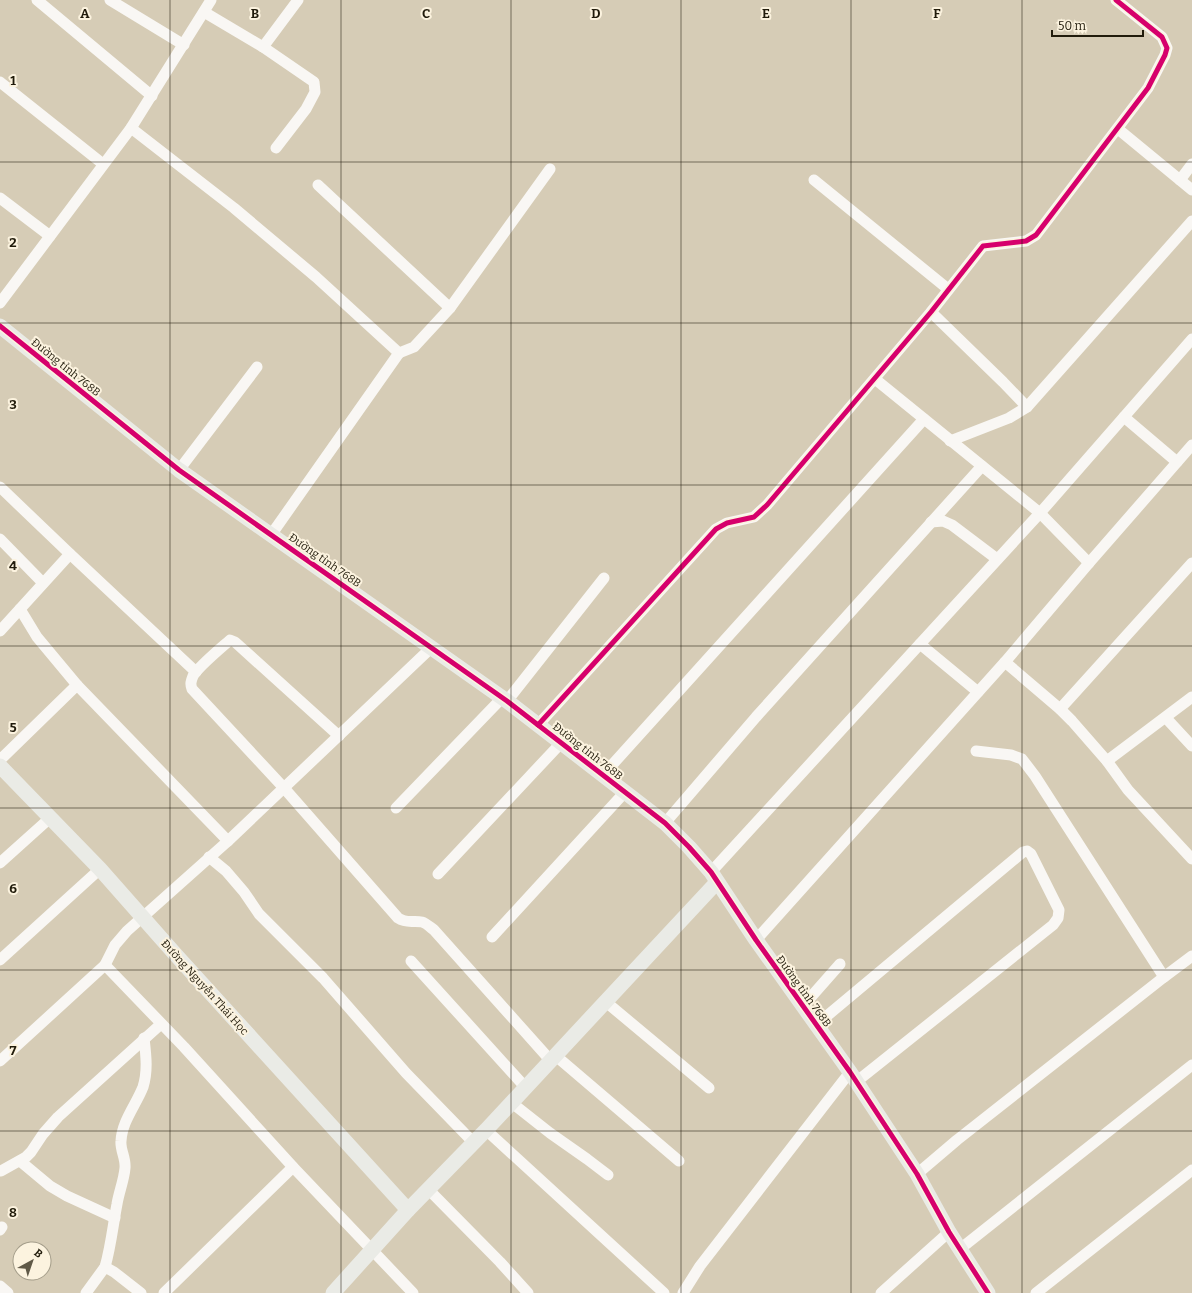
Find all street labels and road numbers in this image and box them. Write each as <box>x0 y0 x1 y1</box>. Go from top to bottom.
street label: Đường tỉnh 768B <box>29 336 103 399</box>
street label: Đường tỉnh 768B <box>286 531 363 590</box>
street label: Đường tỉnh 768B <box>550 720 625 783</box>
street label: Đường Nguyễn Thái Học <box>158 937 251 1038</box>
street label: Đường tỉnh 768B <box>773 953 834 1029</box>

